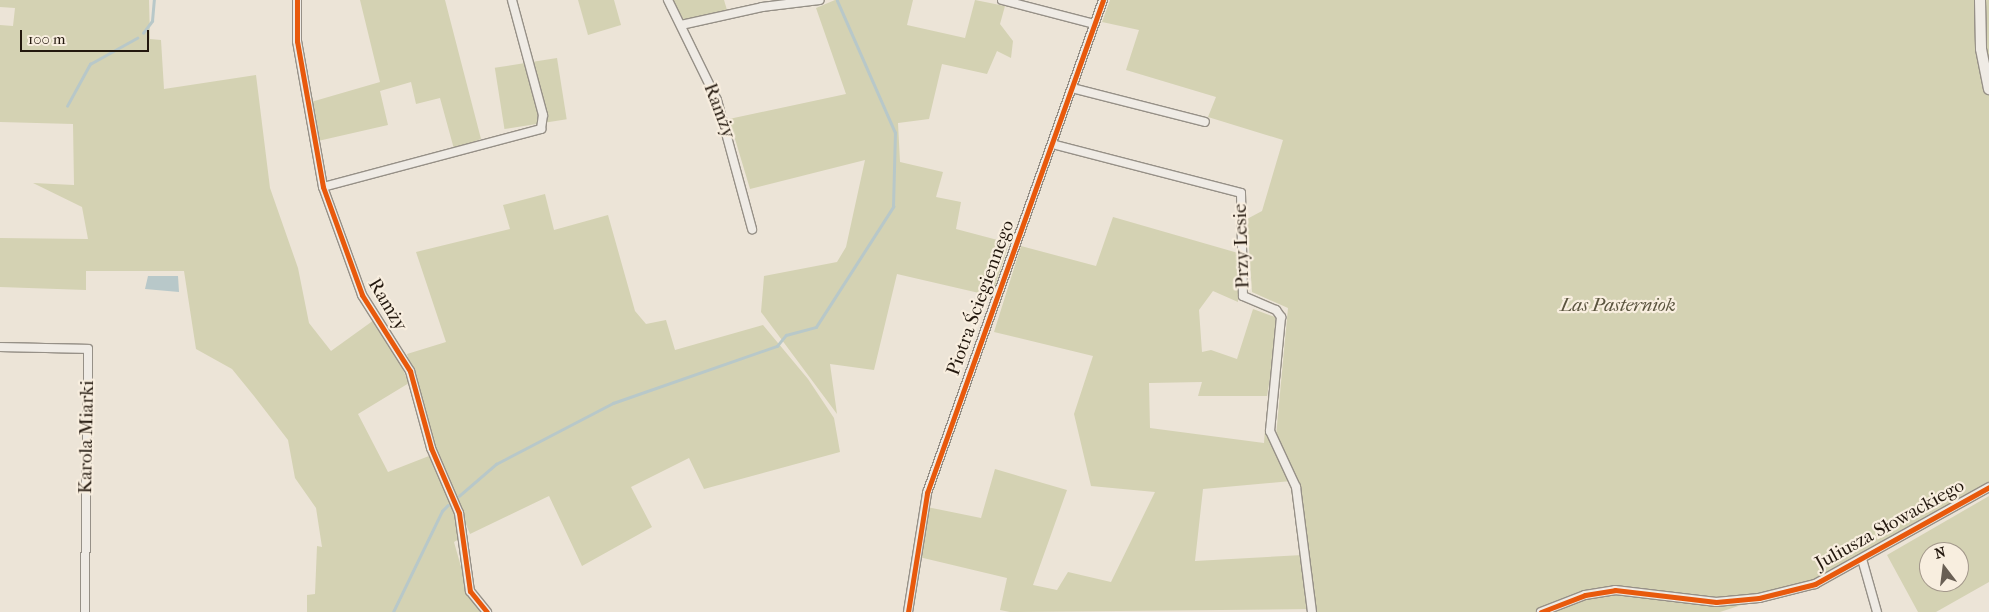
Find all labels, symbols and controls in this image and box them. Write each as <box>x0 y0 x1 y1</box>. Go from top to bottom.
scale bar <box>22 20 151 52</box>
text: 100 m <box>28 30 66 48</box>
street label: Ramży <box>698 80 740 142</box>
street label: Przy Lesie <box>1229 203 1255 289</box>
street label: Piotra Ściegiennego <box>942 217 1020 379</box>
street label: Ramży <box>363 275 411 335</box>
park label: Las Pasterniok <box>1560 295 1676 317</box>
street label: Karola Miarki <box>75 380 99 494</box>
street label: Juliusza Słowackiego <box>1811 475 1969 575</box>
north arrow <box>1919 542 1969 592</box>
text: N <box>1933 543 1948 563</box>

